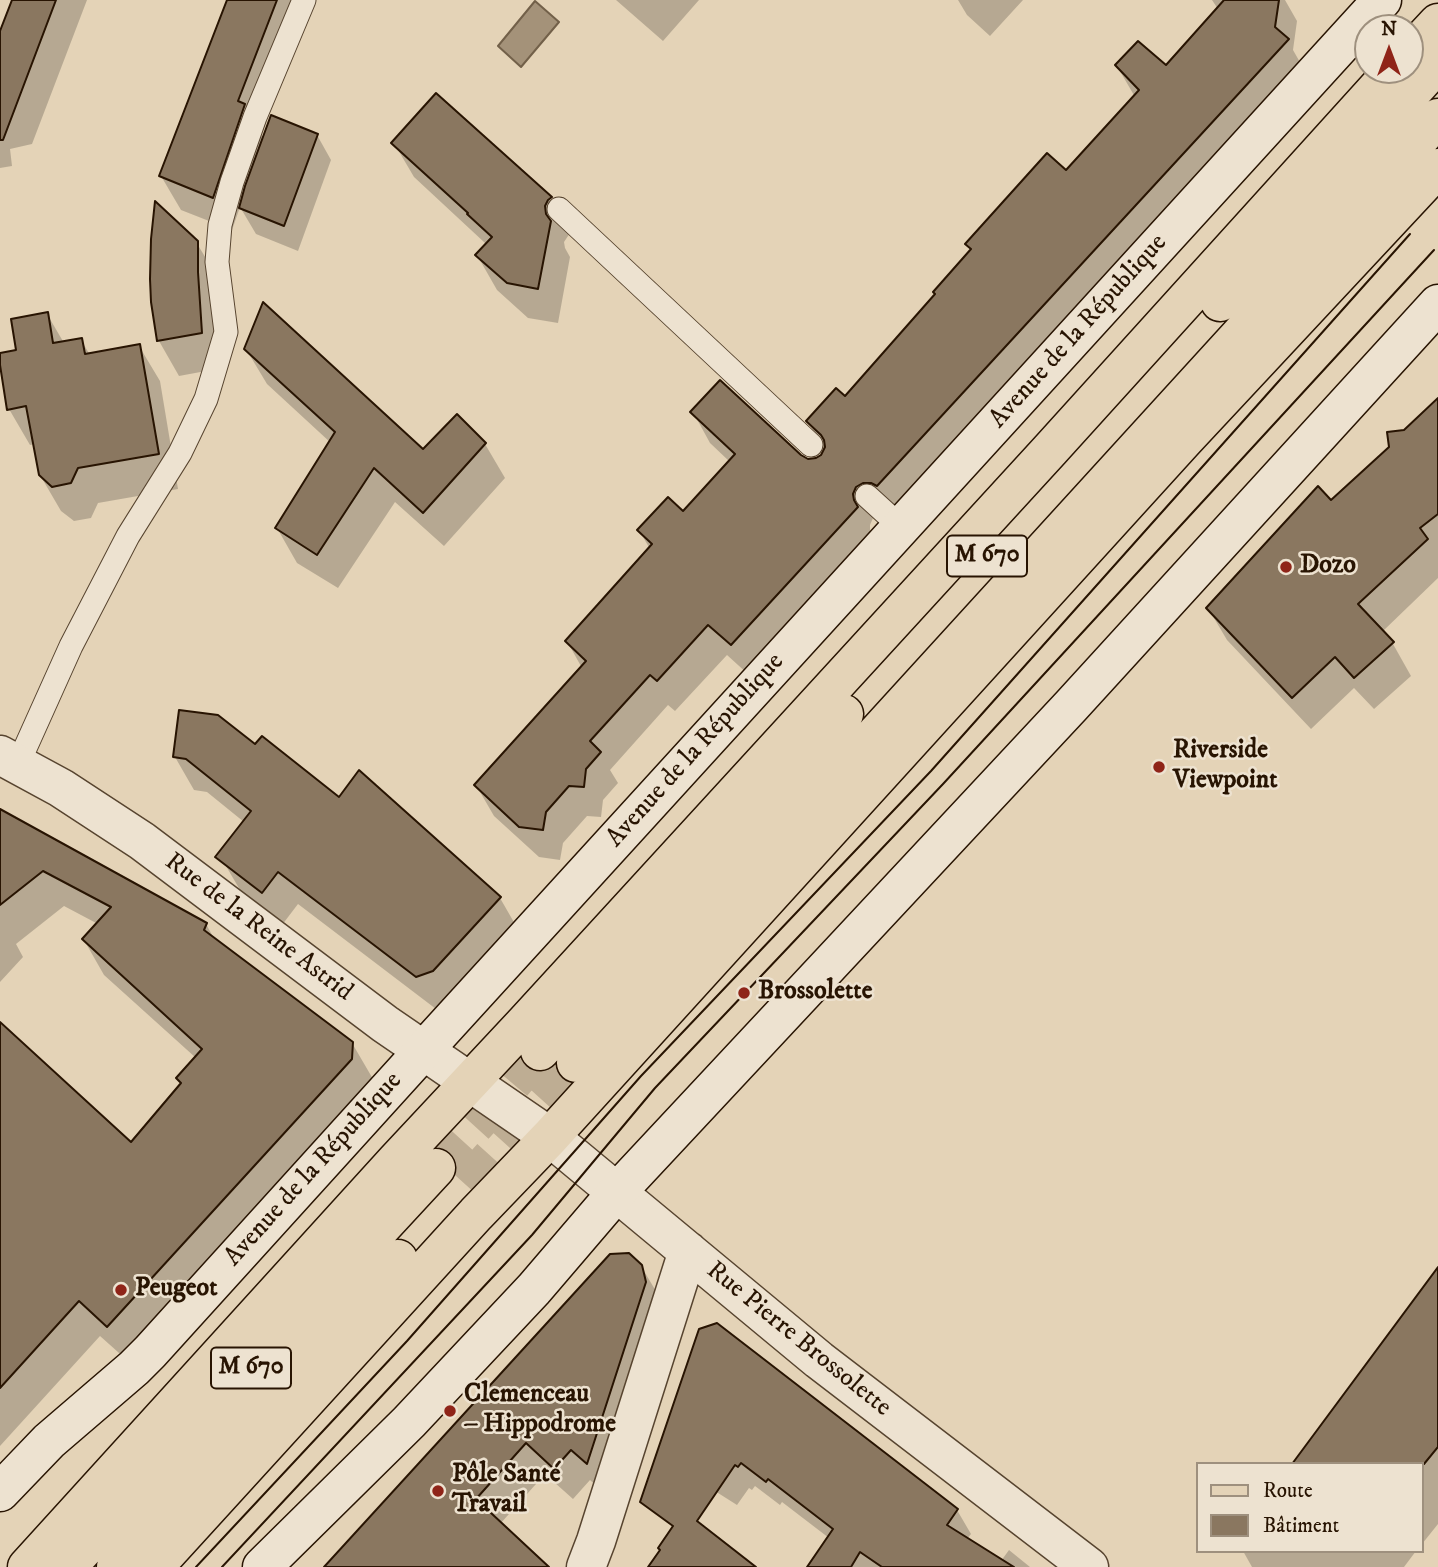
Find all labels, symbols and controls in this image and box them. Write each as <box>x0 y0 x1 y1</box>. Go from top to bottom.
north arrow <box>1354 14 1424 84</box>
text: N <box>1381 18 1397 41</box>
street label: Avenue de la République <box>984 228 1174 436</box>
road number: M 670 <box>947 536 1027 576</box>
place label: Dozo <box>1300 551 1356 583</box>
marker: Dozo <box>1278 559 1294 575</box>
street label: Avenue de la République <box>601 647 791 855</box>
place label: Riverside Viewpoint <box>1173 736 1277 798</box>
marker: Riverside Viewpoint <box>1151 759 1167 775</box>
street label: Rue de la Reine Astrid <box>158 847 358 1009</box>
place label: Brossolette <box>758 977 872 1009</box>
marker: Brossolette <box>736 985 752 1001</box>
street label: Avenue de la République <box>219 1066 409 1274</box>
street label: Rue Pierre Brossolette <box>699 1256 897 1424</box>
place label: Peugeot <box>135 1274 217 1306</box>
marker: Peugeot <box>113 1282 129 1298</box>
road number: M 670 <box>211 1348 291 1388</box>
place label: Clemenceau – Hippodrome <box>464 1380 616 1442</box>
marker: Clemenceau – Hippodrome <box>442 1403 458 1419</box>
place label: Pôle Santé Travail <box>452 1460 560 1522</box>
legend <box>1196 1462 1424 1553</box>
text: Route <box>1263 1478 1313 1504</box>
marker: Pôle Santé Travail <box>430 1483 446 1499</box>
text: Bâtiment <box>1263 1513 1339 1539</box>

